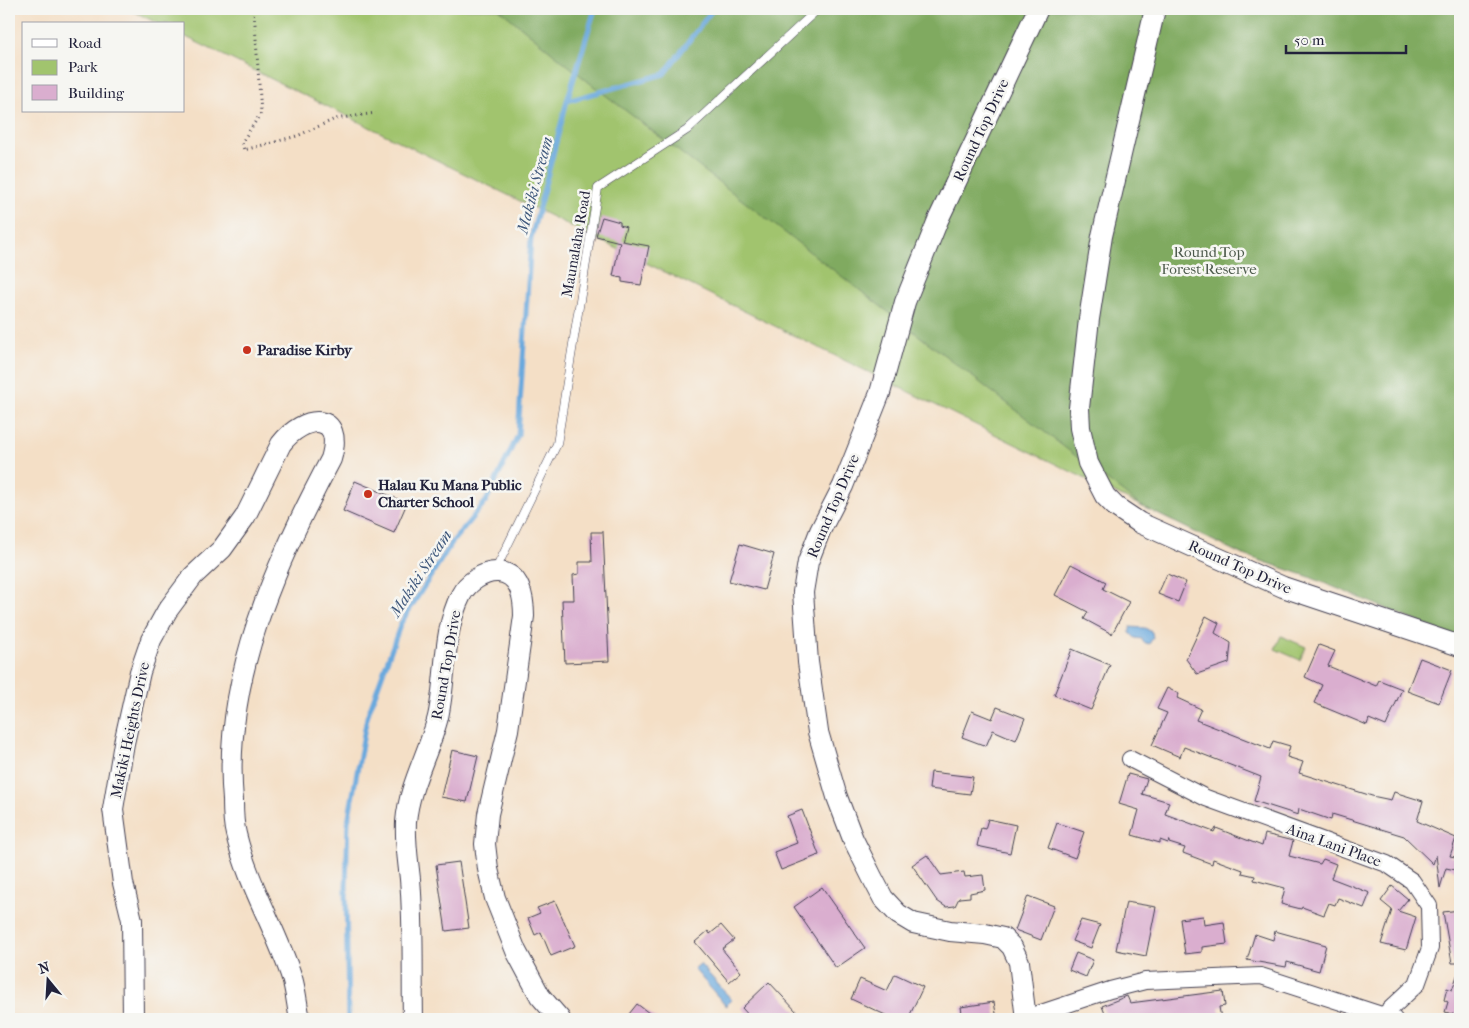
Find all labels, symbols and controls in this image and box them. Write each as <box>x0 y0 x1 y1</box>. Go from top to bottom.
legend <box>22 22 185 112</box>
scale bar <box>1286 22 1406 54</box>
text: 50 m <box>1294 31 1325 49</box>
text: Road <box>68 34 102 52</box>
text: Park <box>68 58 98 76</box>
street label: Round Top Drive <box>949 75 1013 184</box>
text: Building <box>68 84 125 102</box>
water label: Makiki Stream <box>512 134 557 237</box>
street label: Maunalaha Road <box>558 189 594 299</box>
park label: Round Top Forest Reserve <box>1161 243 1257 278</box>
place label: Paradise Kirby <box>257 341 353 359</box>
marker: Paradise Kirby <box>241 344 253 356</box>
street label: Round Top Drive <box>803 451 863 561</box>
place label: Halau Ku Mana Public Charter School <box>378 476 522 511</box>
marker: Halau Ku Mana Public Charter School <box>362 488 374 500</box>
water label: Makiki Stream <box>385 526 456 621</box>
street label: Round Top Drive <box>1186 536 1295 598</box>
street label: Round Top Drive <box>428 608 465 721</box>
street label: Makiki Heights Drive <box>107 660 153 800</box>
street label: Aina Lani Place <box>1283 819 1384 871</box>
north arrow <box>22 956 72 1006</box>
text: N <box>36 958 52 978</box>

